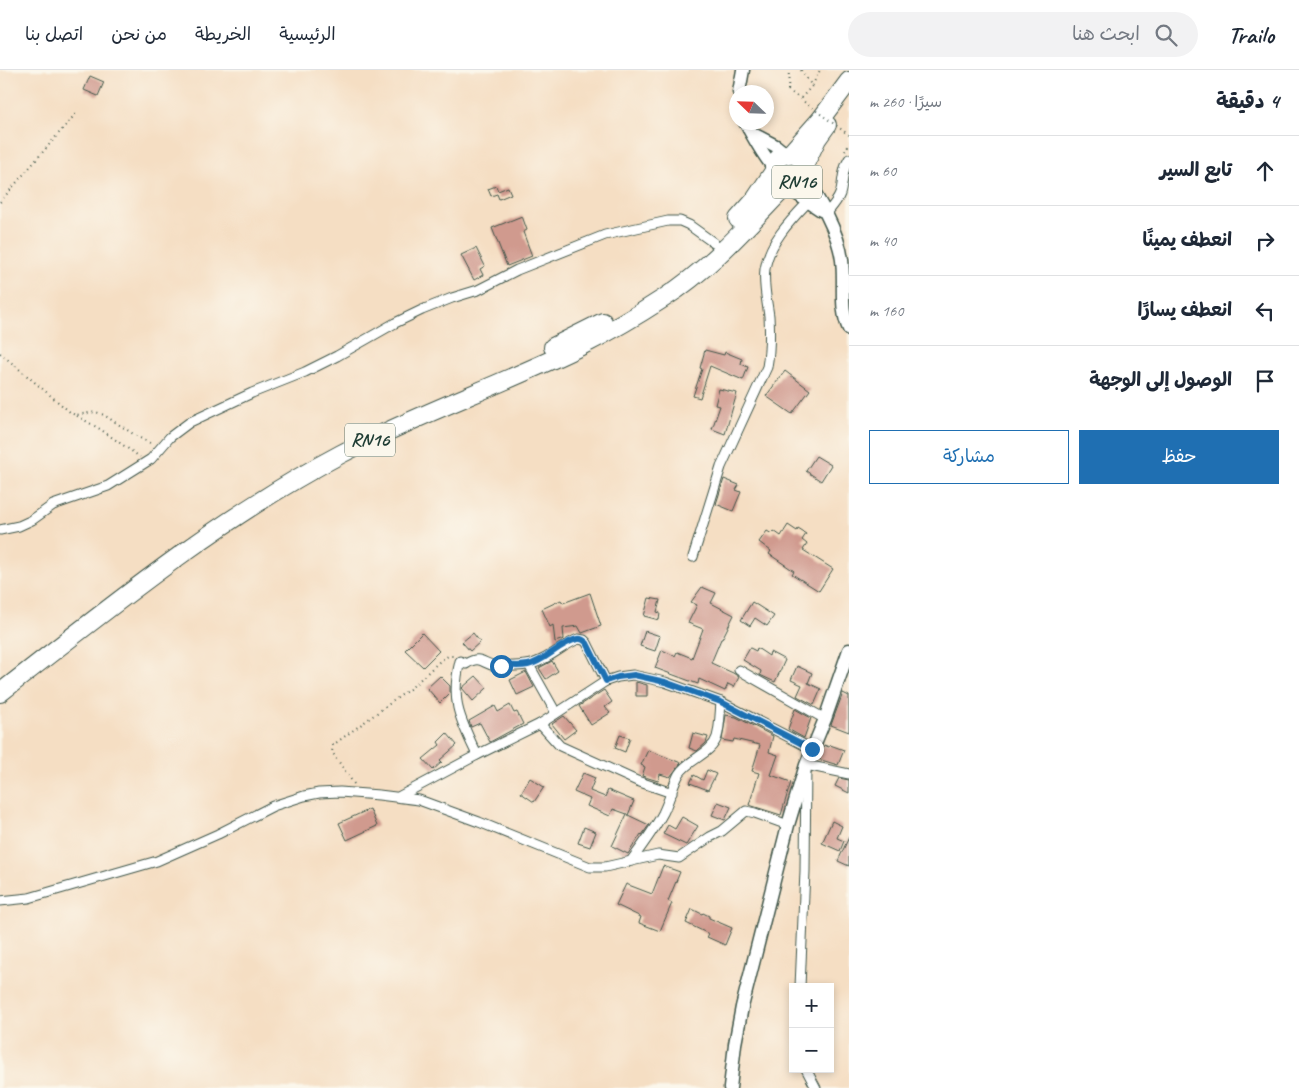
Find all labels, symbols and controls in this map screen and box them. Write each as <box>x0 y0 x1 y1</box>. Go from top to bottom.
search box <box>848 12 1198 57</box>
text: Trailo <box>1228 20 1274 50</box>
icon: search <box>1152 21 1180 49</box>
text: ابحث هنا <box>1072 22 1140 46</box>
text: اتصل بنا <box>25 23 83 45</box>
text: من نحن <box>111 23 167 45</box>
text: الخريطة <box>195 23 251 45</box>
text: الرئيسية <box>279 23 336 45</box>
north arrow <box>729 85 774 130</box>
text: 4 دقيقة <box>1216 88 1279 114</box>
text: سيرًا · 260 m <box>869 92 942 112</box>
icon: ahead <box>1251 157 1279 185</box>
text: تابع السير <box>1160 158 1232 182</box>
text: 60 m <box>869 161 896 181</box>
road number: RN16 <box>772 165 822 198</box>
icon: right <box>1251 227 1279 255</box>
text: انعطف يمينًا <box>1143 228 1232 252</box>
text: 40 m <box>869 231 896 251</box>
icon: left <box>1251 297 1279 325</box>
text: انعطف يسارًا <box>1138 298 1232 322</box>
text: 160 m <box>869 301 903 321</box>
icon: arrive <box>1251 367 1279 395</box>
text: الوصول إلى الوجهة <box>1089 368 1232 392</box>
road number: RN16 <box>345 424 395 456</box>
button: مشاركة <box>869 430 1069 484</box>
button: حفظ <box>1079 430 1279 484</box>
route start <box>490 655 513 678</box>
route end <box>801 738 824 761</box>
map controls <box>789 983 834 1073</box>
button: + <box>789 983 834 1028</box>
button: − <box>789 1028 834 1073</box>

